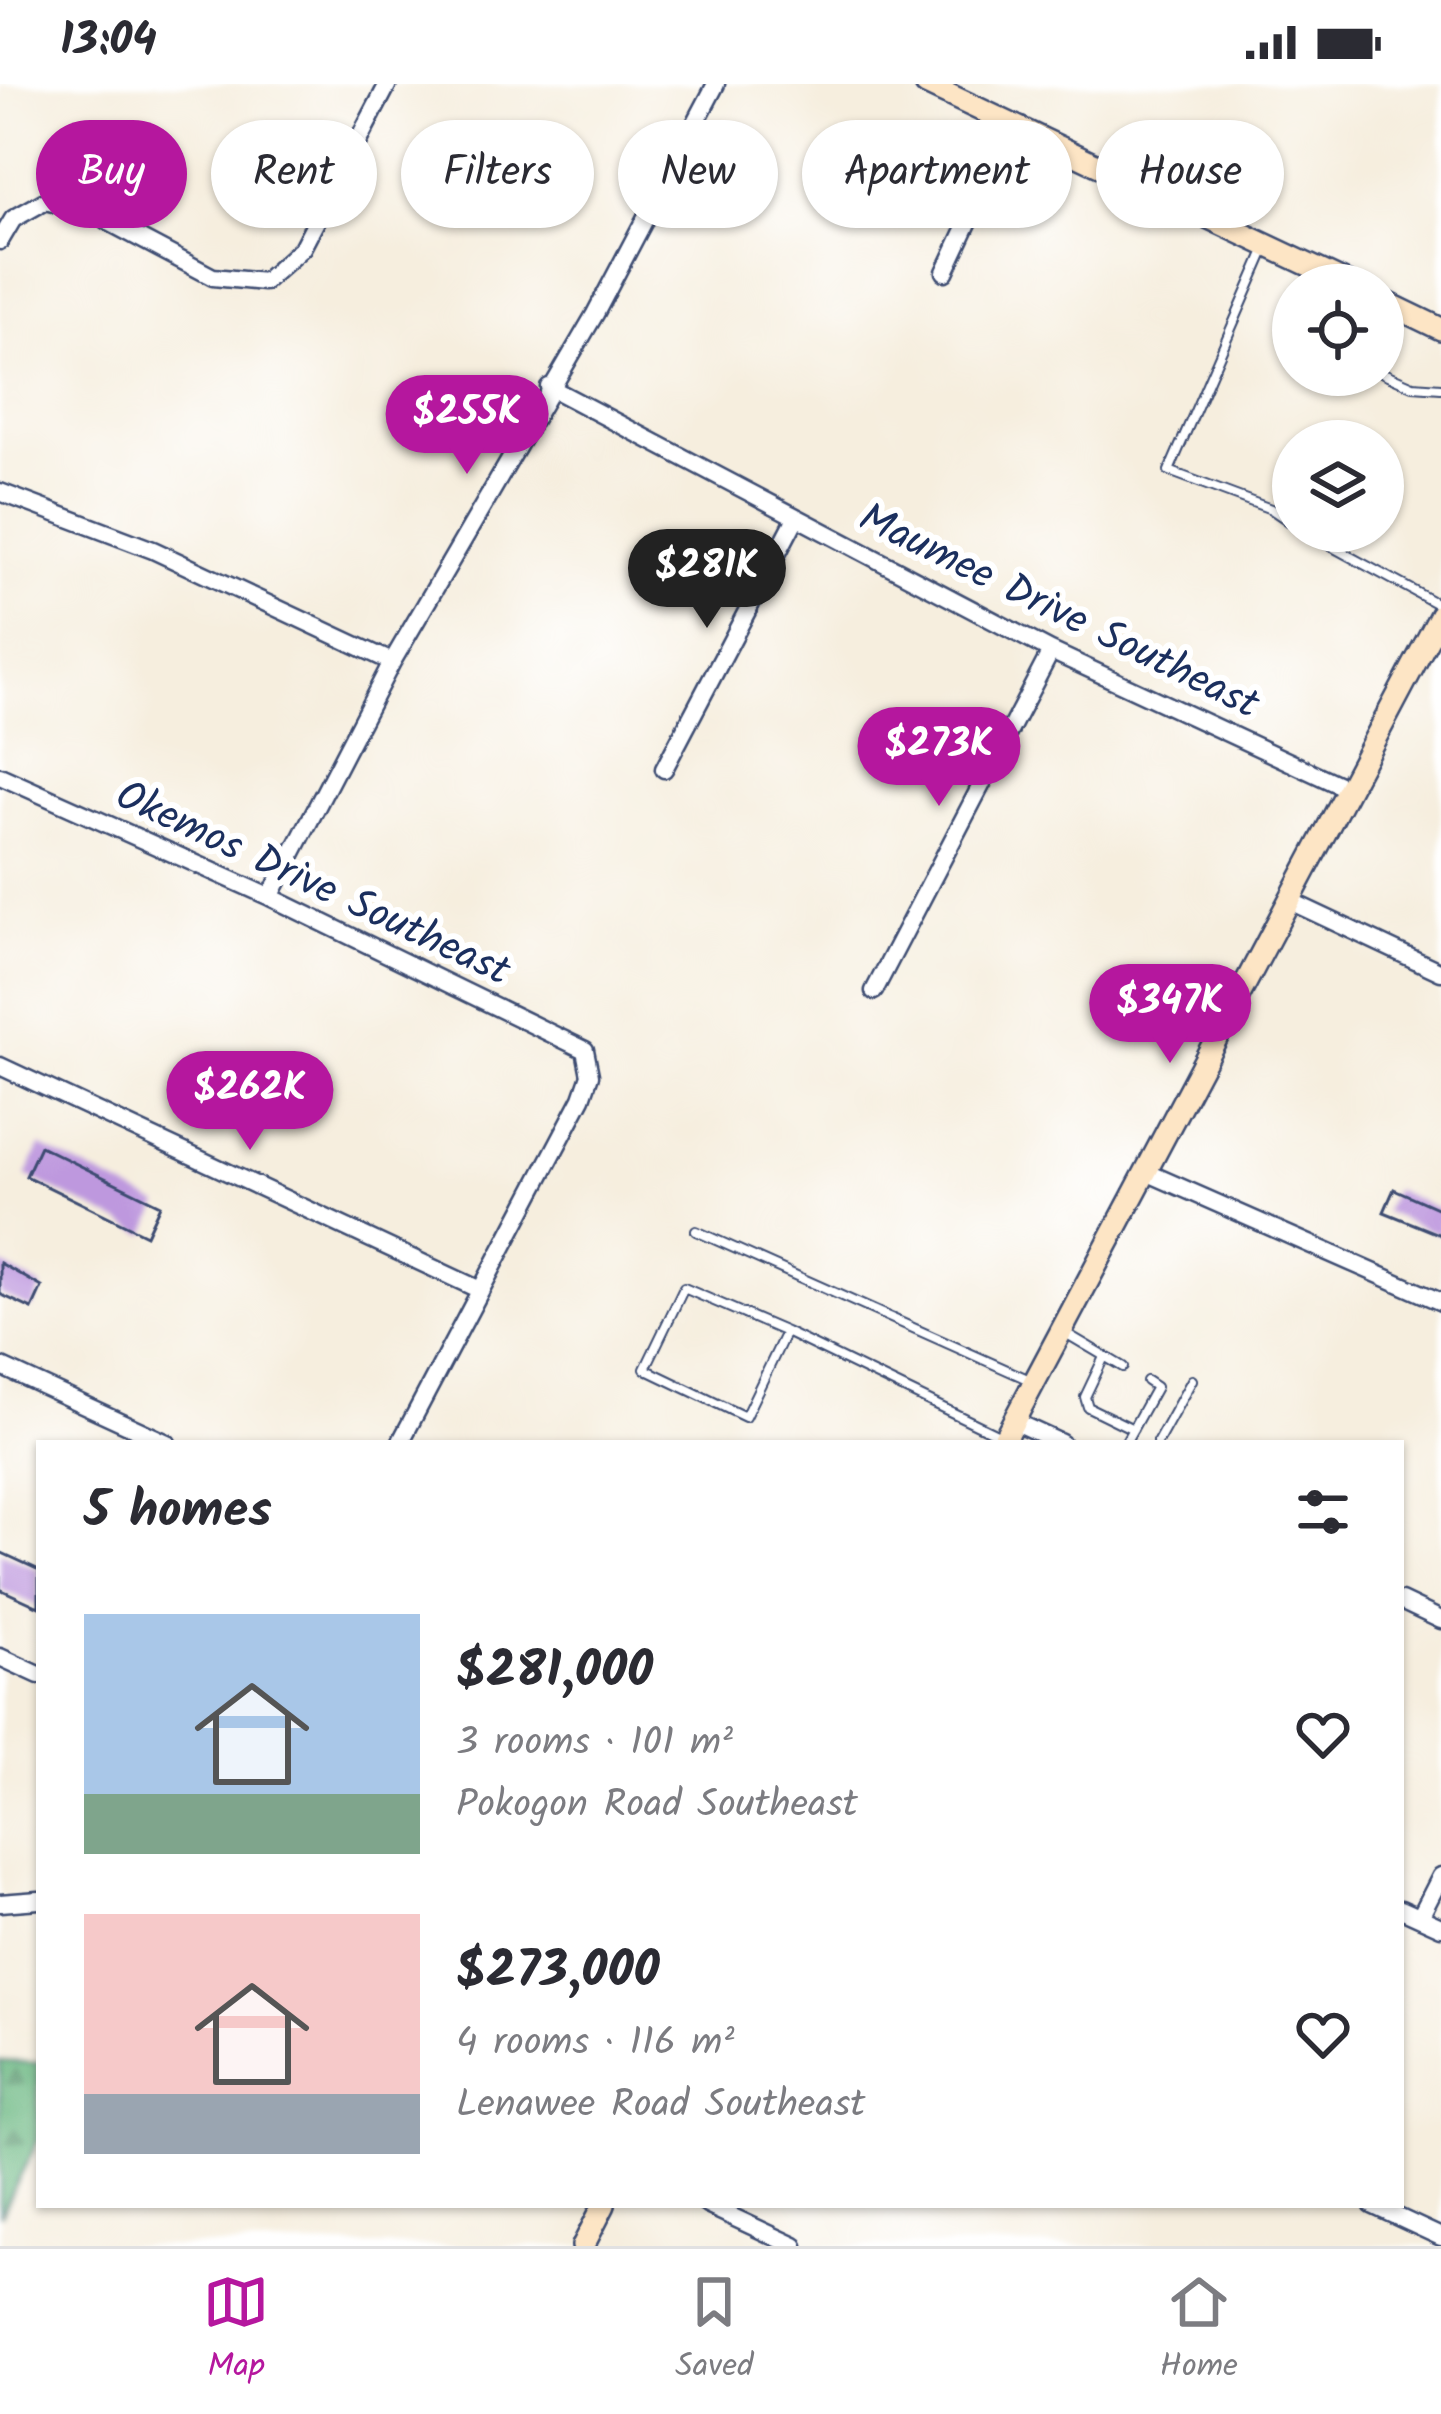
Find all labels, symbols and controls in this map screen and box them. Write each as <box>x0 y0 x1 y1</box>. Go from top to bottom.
text: 13:04 <box>60 6 157 78</box>
chip: Buy <box>36 120 187 228</box>
chip: Rent <box>211 120 377 228</box>
chip: Filters <box>401 120 594 228</box>
chip: New <box>618 120 778 228</box>
chip: Apartment <box>802 120 1072 228</box>
chip: House <box>1096 120 1284 228</box>
map controls <box>1272 264 1404 552</box>
button: locate <box>1272 264 1404 396</box>
pin: $255K <box>383 375 551 477</box>
text: $255K <box>413 383 521 445</box>
button: layers <box>1272 420 1404 552</box>
street label: Maumee Drive Southeast <box>847 486 1271 739</box>
pin: $281K <box>623 529 791 631</box>
text: $281K <box>655 537 759 599</box>
pin: $273K <box>855 707 1023 809</box>
text: $273K <box>884 715 994 777</box>
street label: Okemos Drive Southeast <box>104 763 522 1006</box>
pin: $347K <box>1086 964 1254 1066</box>
text: $347K <box>1116 972 1224 1034</box>
pin: $262K <box>166 1051 334 1153</box>
text: $262K <box>193 1059 307 1121</box>
text: 5 homes <box>84 1472 272 1553</box>
icon: filters <box>1290 1479 1356 1545</box>
text: $281,000 <box>456 1632 653 1713</box>
icon: home <box>180 1662 324 1806</box>
icon: heart <box>1290 1701 1356 1767</box>
text: 3 rooms · 101 m² <box>456 1713 733 1775</box>
text: Pokogon Road Southeast <box>456 1775 858 1837</box>
text: $273,000 <box>456 1932 660 2013</box>
icon: home <box>180 1962 324 2106</box>
icon: heart <box>1290 2001 1356 2067</box>
text: 4 rooms · 116 m² <box>456 2013 734 2075</box>
text: Lenawee Road Southeast <box>456 2075 865 2137</box>
tab: Map <box>203 2269 269 2394</box>
tab: Saved <box>675 2269 754 2394</box>
tab: Home <box>1160 2269 1238 2394</box>

